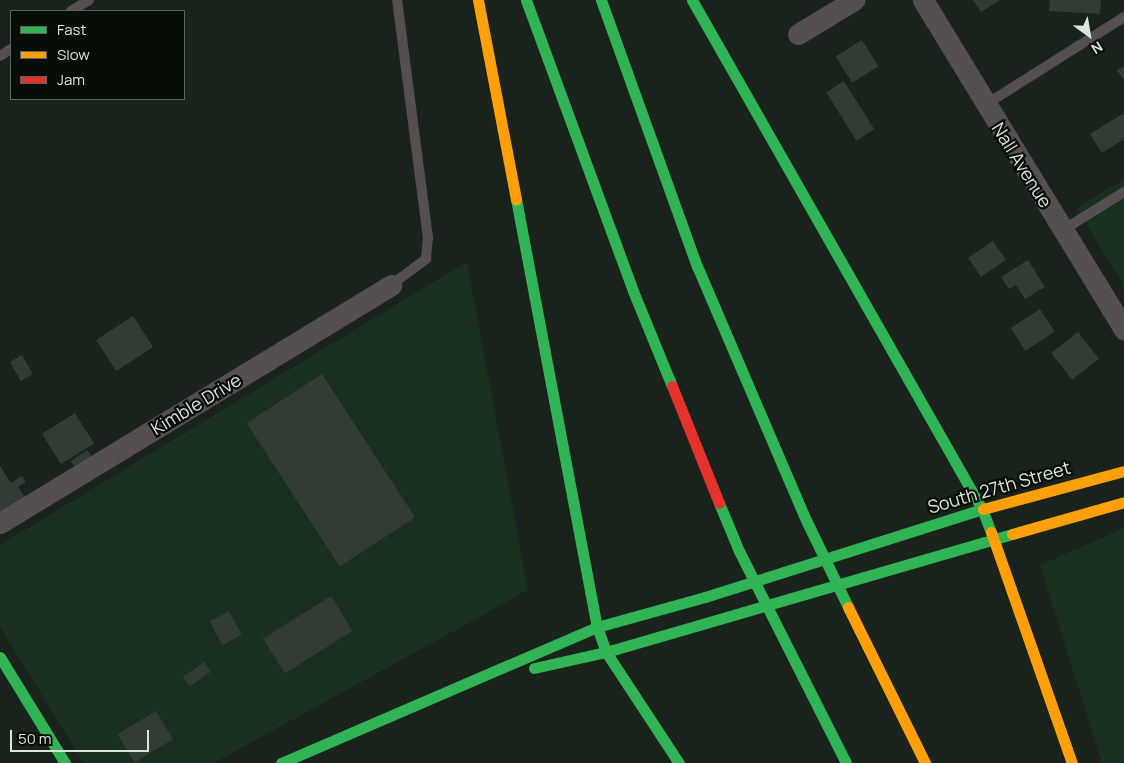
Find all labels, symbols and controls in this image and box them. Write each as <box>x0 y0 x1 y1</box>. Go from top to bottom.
legend <box>10 10 185 100</box>
north arrow <box>1064 10 1114 60</box>
text: Fast <box>57 19 86 40</box>
text: N <box>1088 37 1107 59</box>
text: Slow <box>57 44 90 65</box>
text: Jam <box>57 69 85 90</box>
street label: Nall Avenue <box>987 119 1057 211</box>
street label: Kimble Drive <box>147 369 245 439</box>
street label: South 27th Street <box>925 456 1073 518</box>
scale bar <box>12 720 151 752</box>
text: 50 m <box>18 728 52 749</box>

